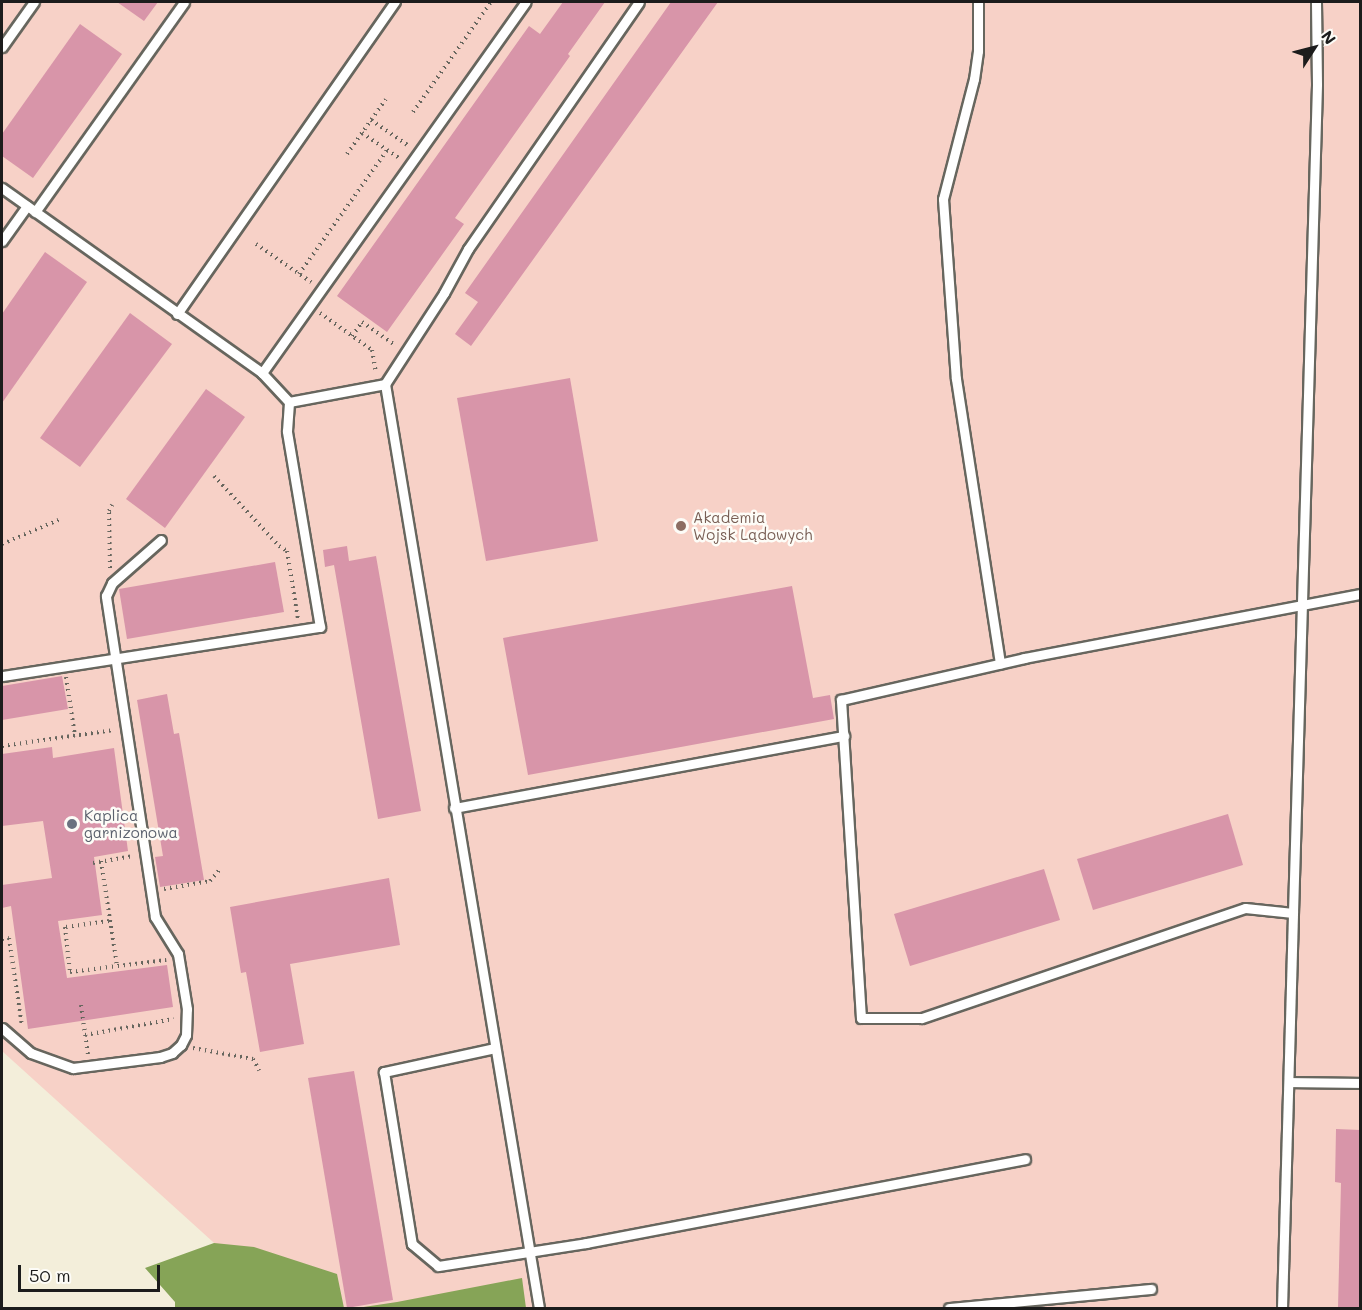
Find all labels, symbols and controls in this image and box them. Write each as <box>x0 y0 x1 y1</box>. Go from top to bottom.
north arrow <box>1284 18 1344 78</box>
text: N <box>1317 26 1341 48</box>
place label: Akademia Wojsk Lądowych <box>693 508 813 543</box>
marker: Akademia Wojsk Lądowych <box>674 519 688 533</box>
place label: Kaplica garnizonowa <box>84 806 178 841</box>
marker: Kaplica garnizonowa <box>65 817 79 831</box>
scale bar <box>21 1253 164 1291</box>
text: 50 m <box>29 1263 71 1287</box>

